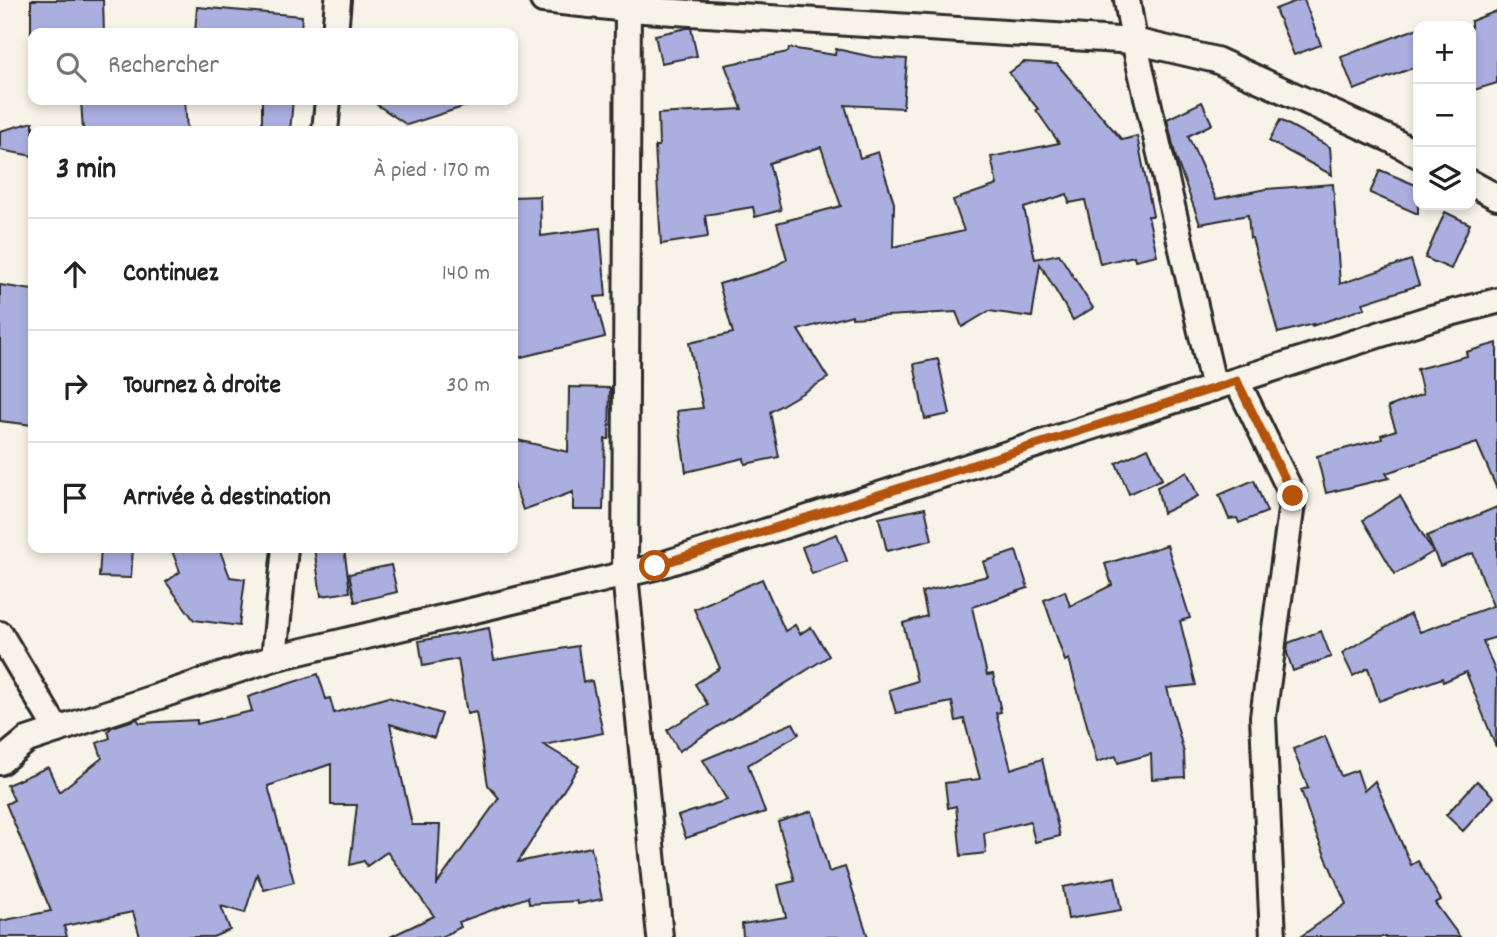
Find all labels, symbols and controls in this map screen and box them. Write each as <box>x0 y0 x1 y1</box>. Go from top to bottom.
map controls <box>1413 21 1476 210</box>
button: + <box>1413 21 1476 84</box>
search box <box>28 28 518 105</box>
icon: search <box>52 48 90 86</box>
text: Rechercher <box>108 48 219 85</box>
button: − <box>1413 84 1476 147</box>
button: layers <box>1413 147 1476 210</box>
text: 3 min <box>56 150 116 193</box>
text: À pied · 170 m <box>374 155 490 188</box>
icon: ahead <box>56 255 94 293</box>
text: Continuez <box>123 256 218 293</box>
text: 140 m <box>442 258 490 291</box>
icon: right <box>56 367 94 405</box>
text: Tournez à droite <box>123 368 281 405</box>
text: 30 m <box>446 370 490 403</box>
icon: arrive <box>56 479 94 517</box>
text: Arrivée à destination <box>123 480 331 517</box>
route end <box>1277 480 1308 511</box>
route start <box>639 550 670 581</box>

